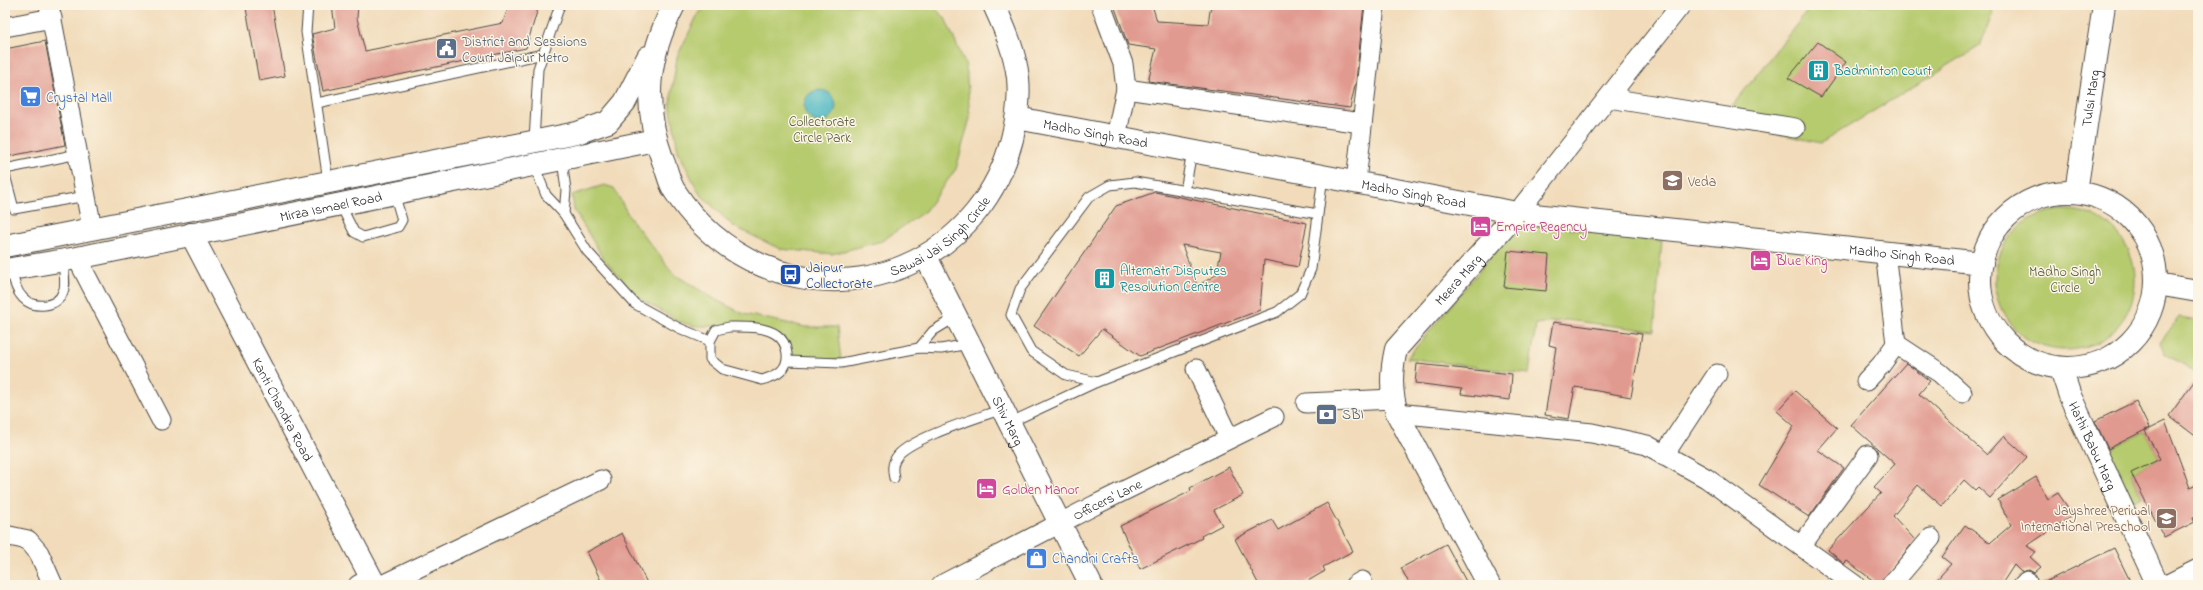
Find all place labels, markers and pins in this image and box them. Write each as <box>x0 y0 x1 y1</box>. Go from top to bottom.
place label: District and Sessions Court Jaipur Metro <box>461 32 587 69</box>
public building icon: District and Sessions Court Jaipur Metro <box>433 36 459 62</box>
building icon: Badminton court <box>1805 57 1831 83</box>
place label: Badminton court <box>1833 61 1932 82</box>
supermarket icon: Crystal Mall <box>18 84 44 110</box>
place label: Crystal Mall <box>46 88 112 110</box>
school or university icon: Veda <box>1660 168 1686 194</box>
place label: Veda <box>1687 172 1716 193</box>
hotel icon: Empire Regency <box>1468 213 1494 239</box>
place label: Empire Regency <box>1496 217 1587 239</box>
hotel icon: Blue King <box>1748 247 1774 273</box>
place label: Blue King <box>1775 251 1827 273</box>
place label: Jaipur Collectorate <box>806 258 873 295</box>
place label: Alternatr Disputes Resolution Centre <box>1120 261 1227 298</box>
bus stop icon: Jaipur Collectorate <box>777 262 803 288</box>
building icon: Alternatr Disputes Resolution Centre <box>1092 265 1118 291</box>
bank icon: SBI <box>1314 401 1340 427</box>
place label: SBI <box>1342 405 1364 426</box>
hotel icon: Golden Manor <box>973 476 999 502</box>
place label: Golden Manor <box>1002 480 1080 501</box>
place label: Jayshree Periwal International Preschool <box>2021 501 2150 538</box>
school or university icon: Jayshree Periwal International Preschool <box>2153 505 2179 531</box>
shop icon: Chandni Crafts <box>1024 545 1050 571</box>
place label: Chandni Crafts <box>1052 549 1139 570</box>

